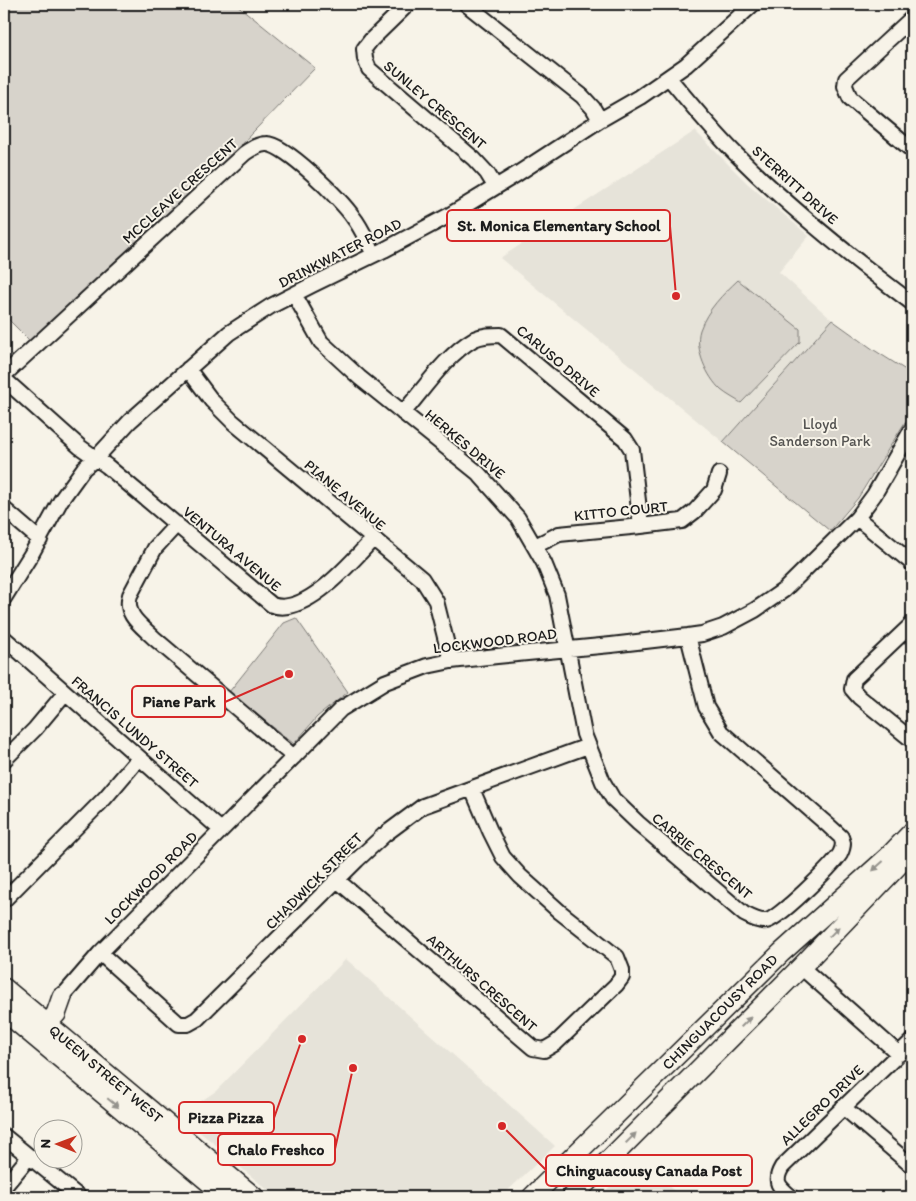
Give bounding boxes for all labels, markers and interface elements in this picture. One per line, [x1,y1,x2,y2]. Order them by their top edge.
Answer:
street label: SUNLEY CRESCENT [380,57,490,154]
street label: MCCLEAVE CRESCENT [119,134,242,248]
street label: STERRITT DRIVE [748,142,842,228]
callout: St. Monica Elementary School [447,210,670,241]
street label: DRINKWATER ROAD [275,214,405,292]
text: St. Monica Elementary School [457,216,661,236]
street label: CARUSO DRIVE [513,321,603,401]
street label: HERKES DRIVE [421,405,509,483]
park label: Lloyd Sanderson Park [769,415,871,450]
street label: PIANE AVENUE [301,456,389,534]
street label: KITTO COURT [573,497,669,525]
street label: VENTURA AVENUE [179,503,285,595]
street label: LOCKWOOD ROAD [432,624,558,658]
street label: FRANCIS LUNDY STREET [68,672,203,792]
callout: Piane Park [132,686,225,717]
text: Piane Park [142,692,216,711]
street label: CARRIE CRESCENT [648,809,756,904]
street label: LOCKWOOD ROAD [101,828,201,928]
street label: CHADWICK STREET [262,828,367,933]
one-way arrow [872,860,884,872]
one-way arrow [828,926,840,938]
street label: ARTHURS CRESCENT [423,930,541,1036]
street label: CHINGUACOUSY ROAD [658,950,782,1074]
one-way arrow [740,1017,752,1029]
street label: QUEEN STREET WEST [45,1021,167,1127]
street label: ALLEGRO DRIVE [777,1061,867,1149]
one-way arrow [107,1097,119,1108]
callout: Pizza Pizza [179,1102,274,1133]
text: Pizza Pizza [188,1108,265,1127]
north arrow [32,1118,82,1168]
one-way arrow [625,1132,637,1144]
callout: Chalo Freshco [218,1134,335,1165]
text: N [37,1139,54,1149]
text: Chalo Freshco [228,1140,324,1159]
callout: Chinguacousy Canada Post [546,1155,752,1186]
text: Chinguacousy Canada Post [556,1161,742,1181]

